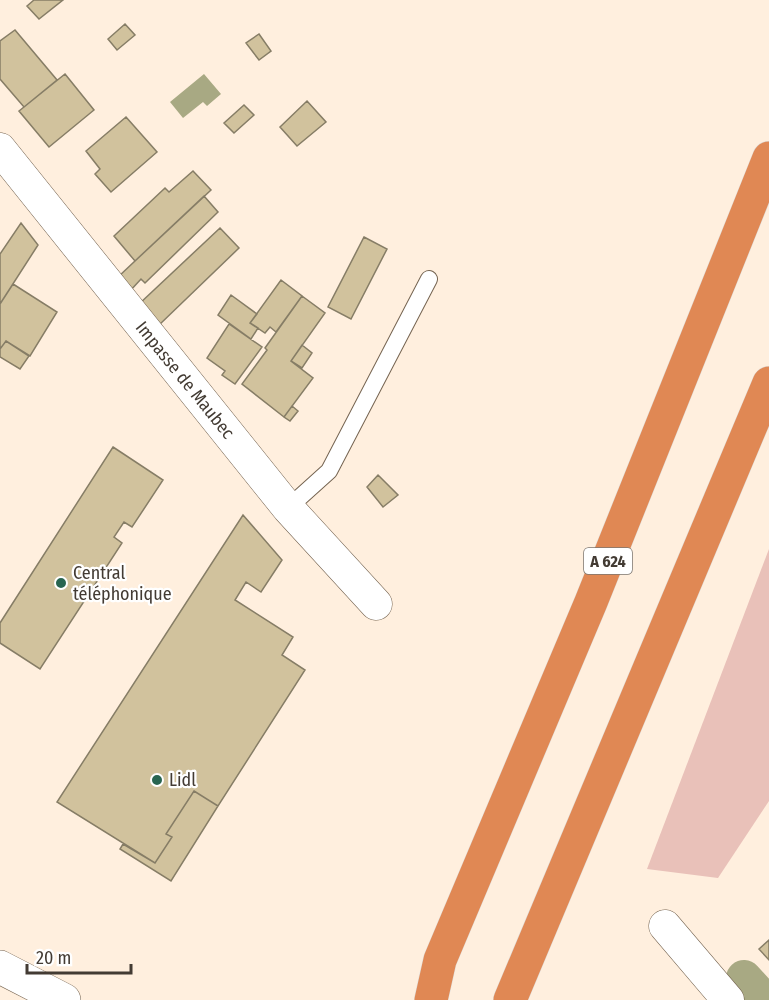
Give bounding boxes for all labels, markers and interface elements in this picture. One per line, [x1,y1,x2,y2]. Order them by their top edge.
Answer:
street label: Impasse de Maubec [131,317,239,443]
road number: A 624 [584,548,632,574]
place label: Central téléphonique [73,562,172,605]
marker: Central téléphonique [54,576,68,590]
place label: Lidl [169,769,196,791]
marker: Lidl [150,773,164,787]
scale bar [27,937,130,975]
text: 20 m [36,947,71,969]

